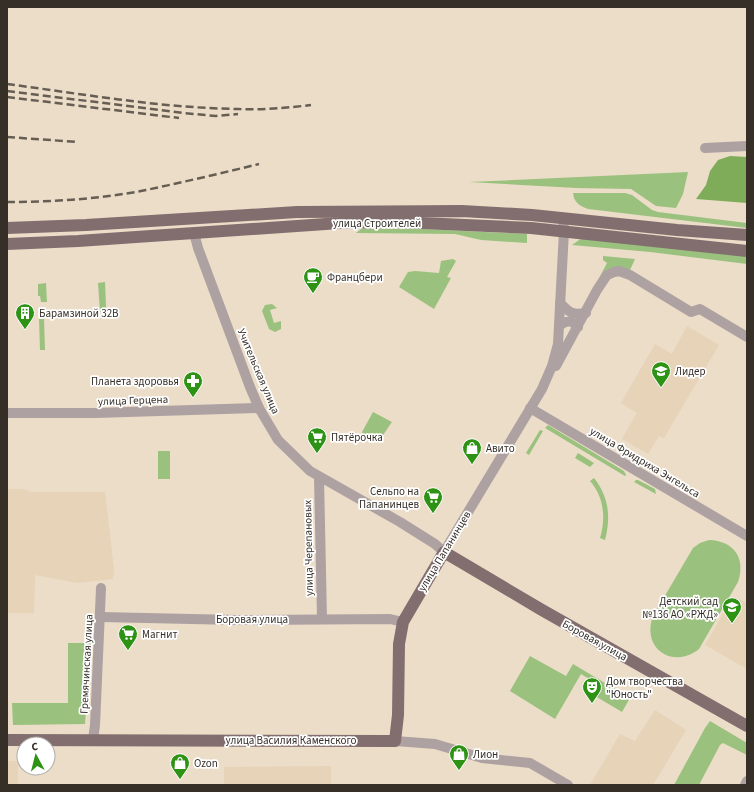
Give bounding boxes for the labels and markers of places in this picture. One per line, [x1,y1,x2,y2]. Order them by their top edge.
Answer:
cafe icon: Францбери [302,266,324,294]
place label: Францбери [327,270,383,285]
building icon: Барамзиной 32В [14,302,36,330]
place label: Барамзиной 32В [39,306,119,321]
school or university icon: Лидер [650,360,672,388]
place label: Лидер [675,364,706,379]
pharmacy icon: Планета здоровья [182,370,204,398]
place label: Планета здоровья [91,374,179,389]
supermarket icon: Пятёрочка [306,426,328,454]
place label: Пятёрочка [331,430,383,445]
shop icon: Авито [461,437,483,465]
place label: Авито [486,441,515,456]
place label: Сельпо на Папанинцев [359,484,419,512]
supermarket icon: Сельпо на Папанинцев [422,486,444,514]
place label: Детский сад №136 АО «РЖД» [642,594,718,622]
school or university icon: Детский сад №136 АО «РЖД» [721,596,743,624]
supermarket icon: Магнит [117,623,139,651]
place label: Магнит [142,627,178,642]
place label: Дом творчества "Юность" [606,674,683,702]
theatre icon: Дом творчества "Юность" [581,676,603,704]
shop icon: Лион [448,743,470,771]
place label: Лион [473,747,498,762]
shop icon: Ozon [169,752,191,780]
place label: Ozon [194,756,218,771]

